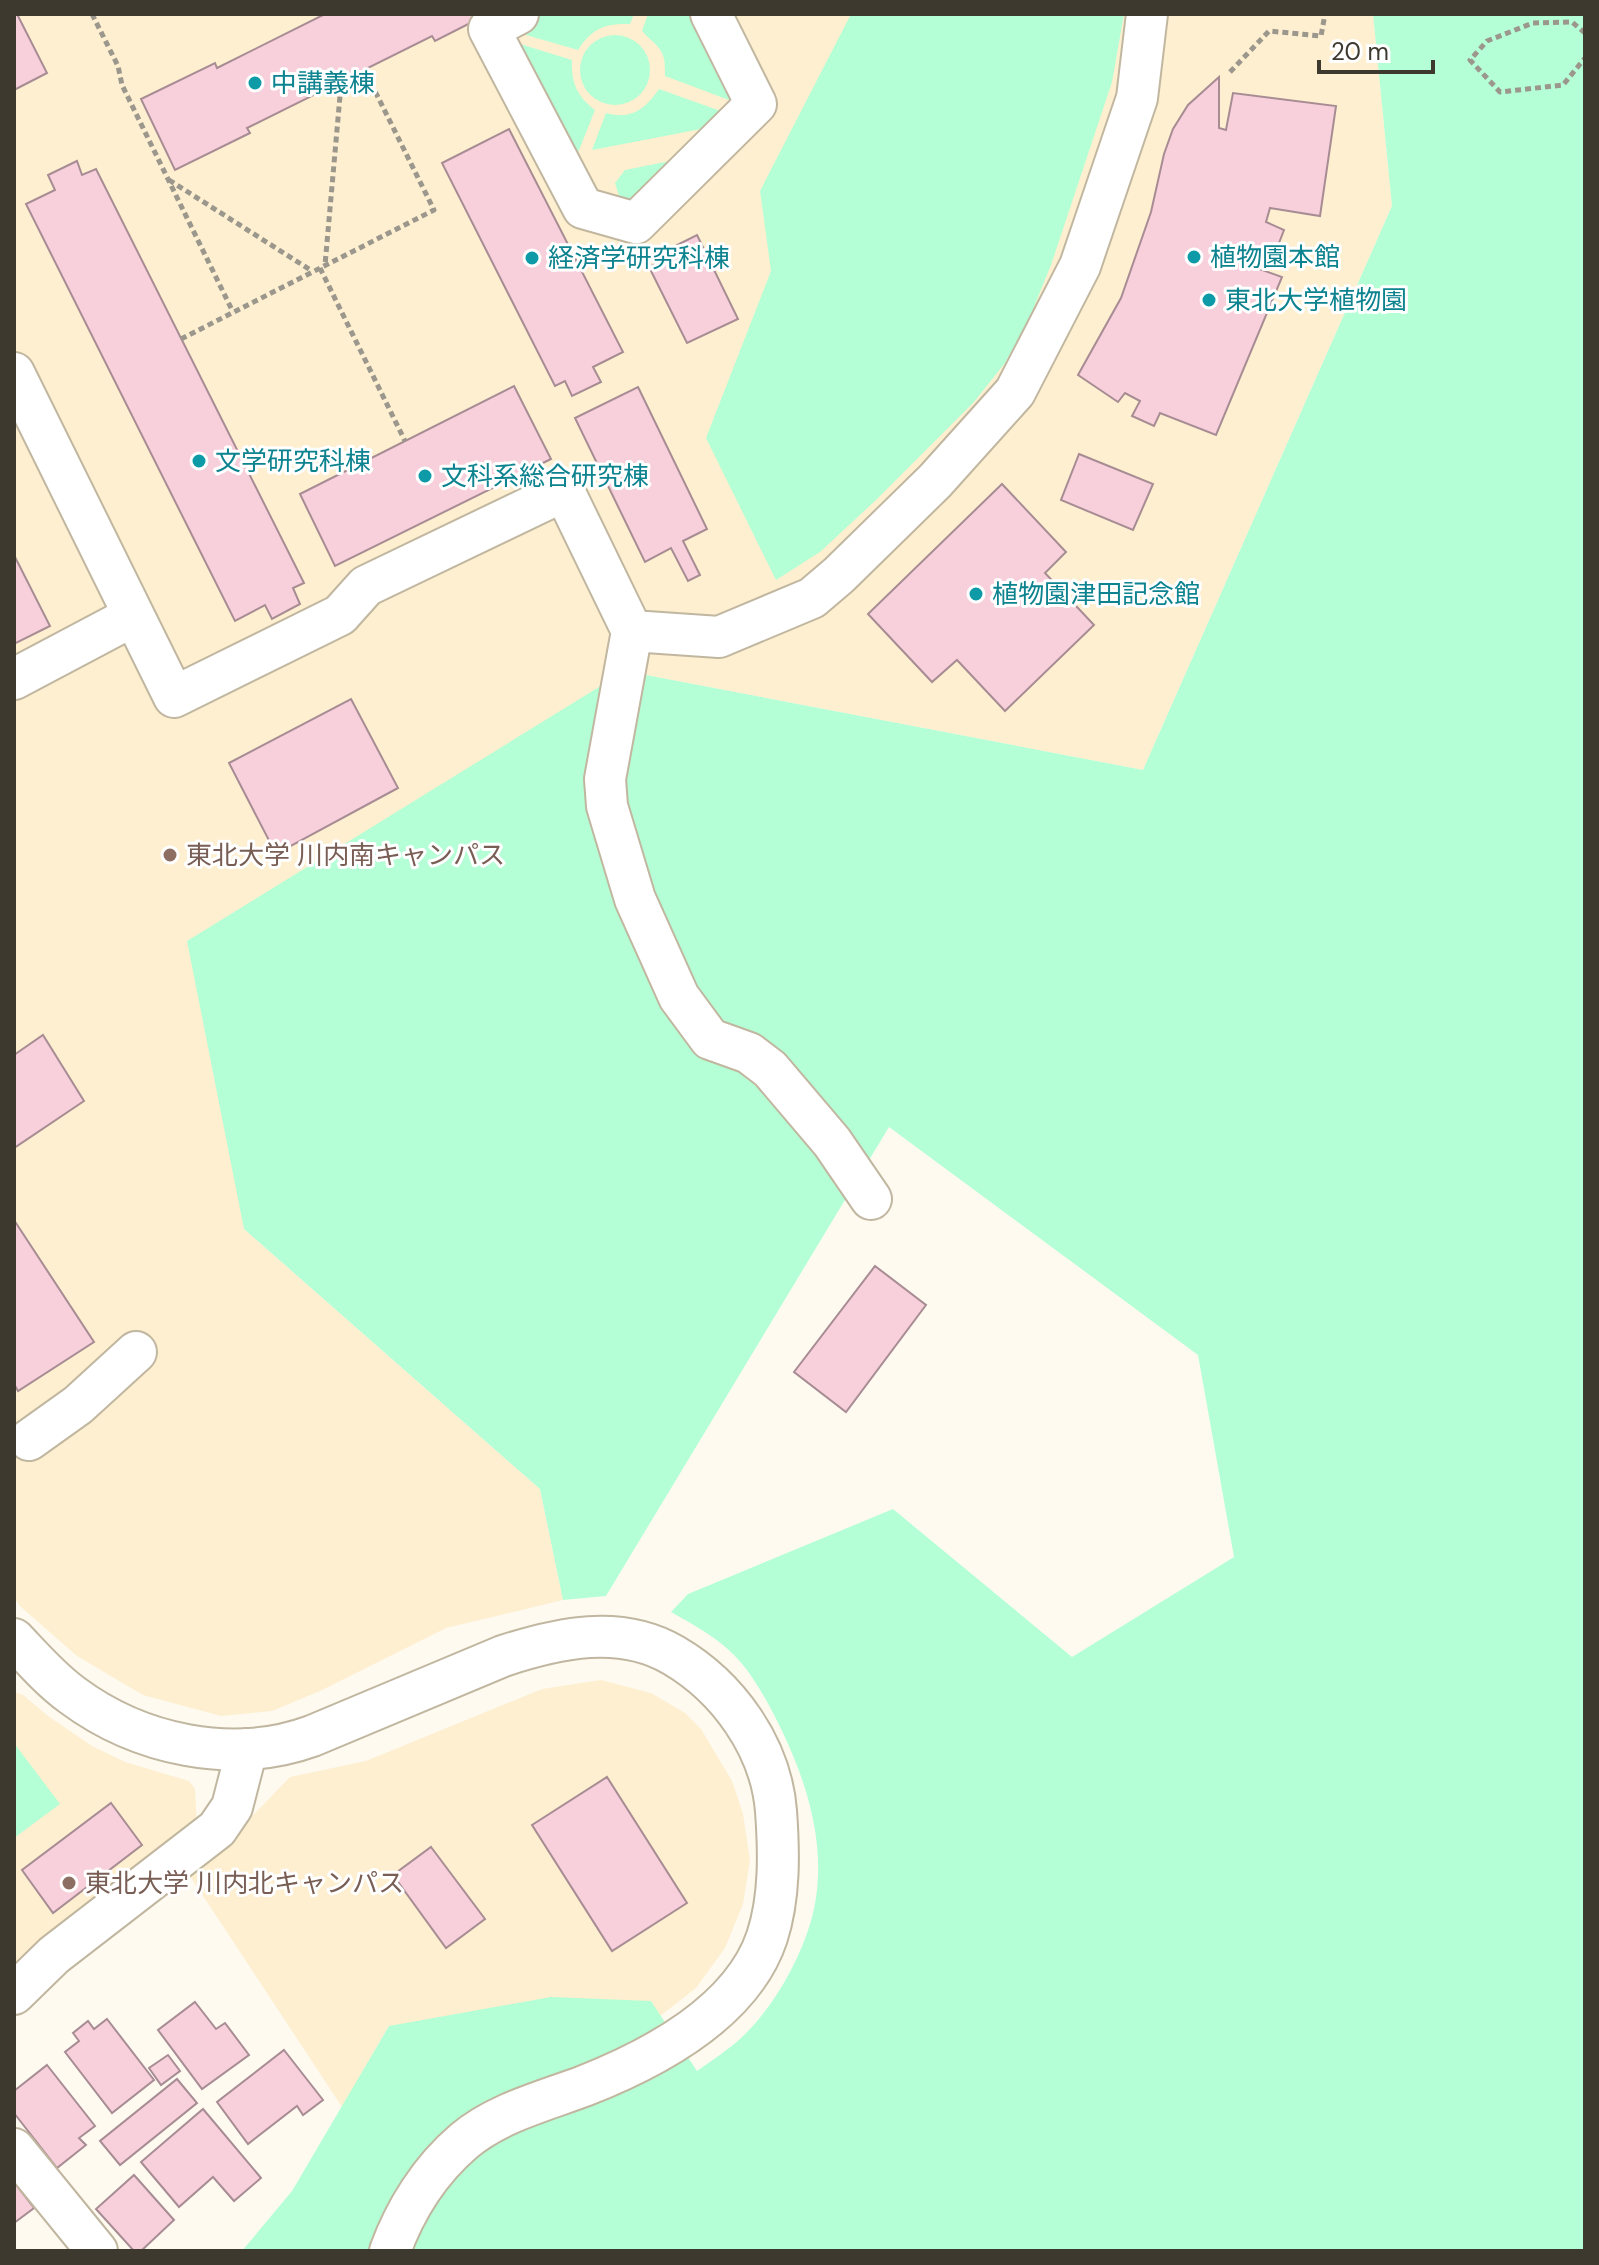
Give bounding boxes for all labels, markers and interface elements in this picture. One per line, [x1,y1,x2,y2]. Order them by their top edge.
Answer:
scale bar [1319,24,1433,74]
text: 20 m [1331,36,1389,67]
place label: 中講義棟 [271,66,375,100]
marker: 中講義棟 [246,74,264,92]
place label: 植物園本館 [1210,240,1340,274]
place label: 経済学研究科棟 [548,241,730,275]
marker: 植物園本館 [1185,248,1203,266]
marker: 経済学研究科棟 [523,249,541,267]
place label: 東北大学植物園 [1225,283,1407,317]
marker: 東北大学植物園 [1200,291,1218,309]
place label: 文学研究科棟 [215,444,371,478]
marker: 文学研究科棟 [190,452,208,470]
place label: 文科系総合研究棟 [441,459,649,493]
marker: 文科系総合研究棟 [416,467,434,485]
place label: 植物園津田記念館 [992,577,1200,611]
marker: 植物園津田記念館 [967,585,985,603]
place label: 東北大学 川内南キャンパス [186,838,505,872]
marker: 東北大学 川内南キャンパス [161,846,179,864]
place label: 東北大学 川内北キャンパス [85,1866,404,1900]
marker: 東北大学 川内北キャンパス [60,1874,78,1892]

